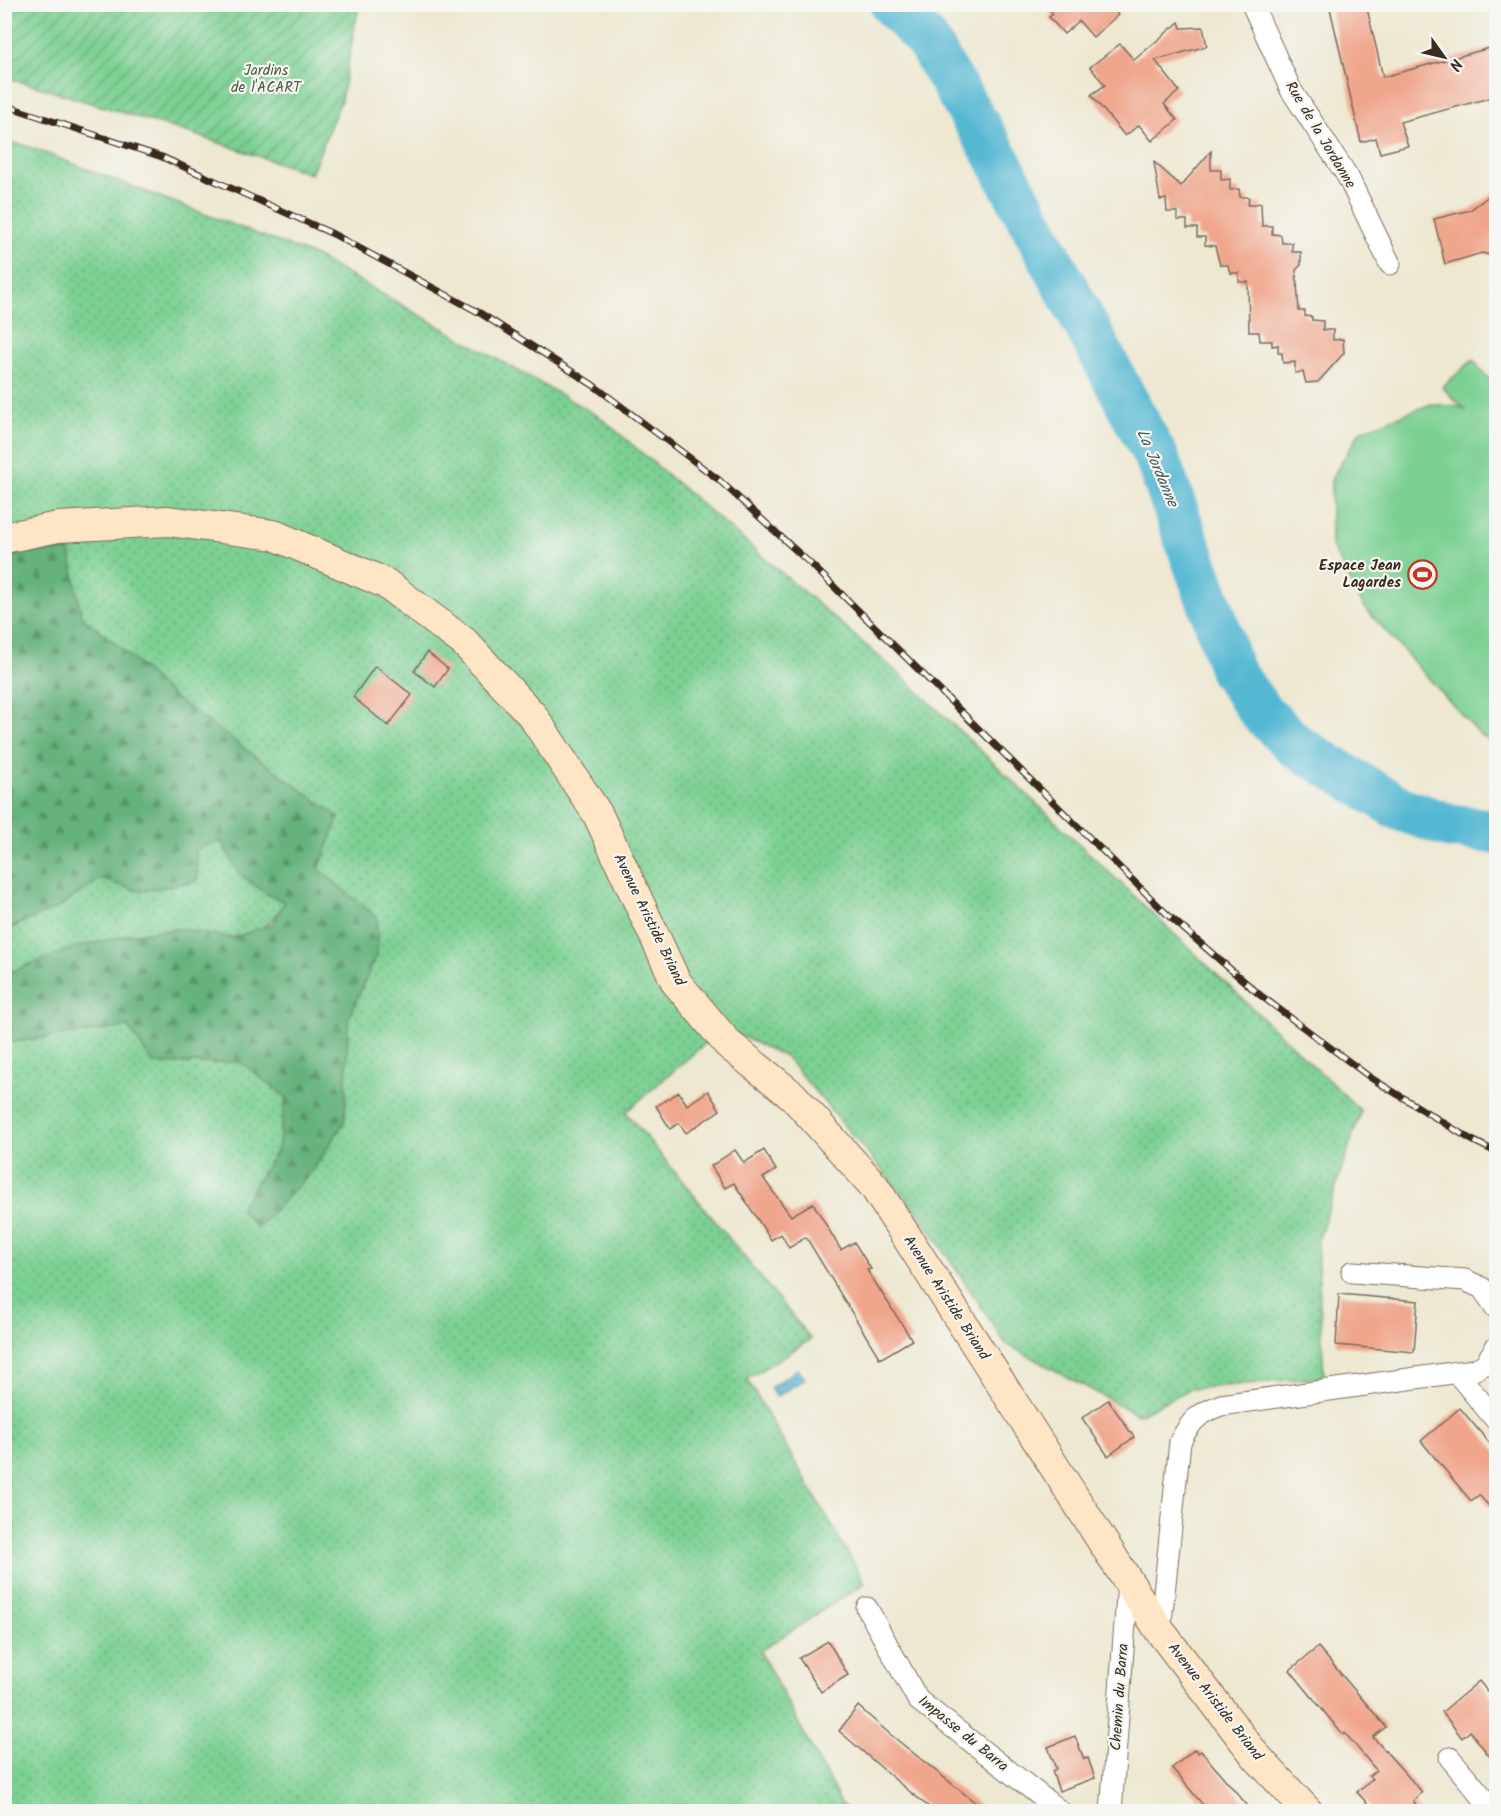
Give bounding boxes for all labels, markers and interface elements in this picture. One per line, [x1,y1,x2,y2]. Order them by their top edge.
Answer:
north arrow [1414,27,1474,87]
text: N [1442,53,1468,76]
park label: Jardins de l'ACART [231,59,303,100]
street label: Rue de la Jordanne [1278,77,1362,194]
water label: La Jordanne [1129,425,1185,512]
place label: Espace Jean Lagardes [1319,554,1401,595]
sports icon: Espace Jean Lagardes [1406,559,1438,591]
street label: Avenue Aristide Briand [607,850,692,991]
street label: Avenue Aristide Briand [897,1231,996,1366]
street label: Avenue Aristide Briand [1161,1638,1269,1767]
street label: Chemin du Barra [1104,1643,1136,1751]
street label: Impasse du Barra [912,1690,1014,1778]

